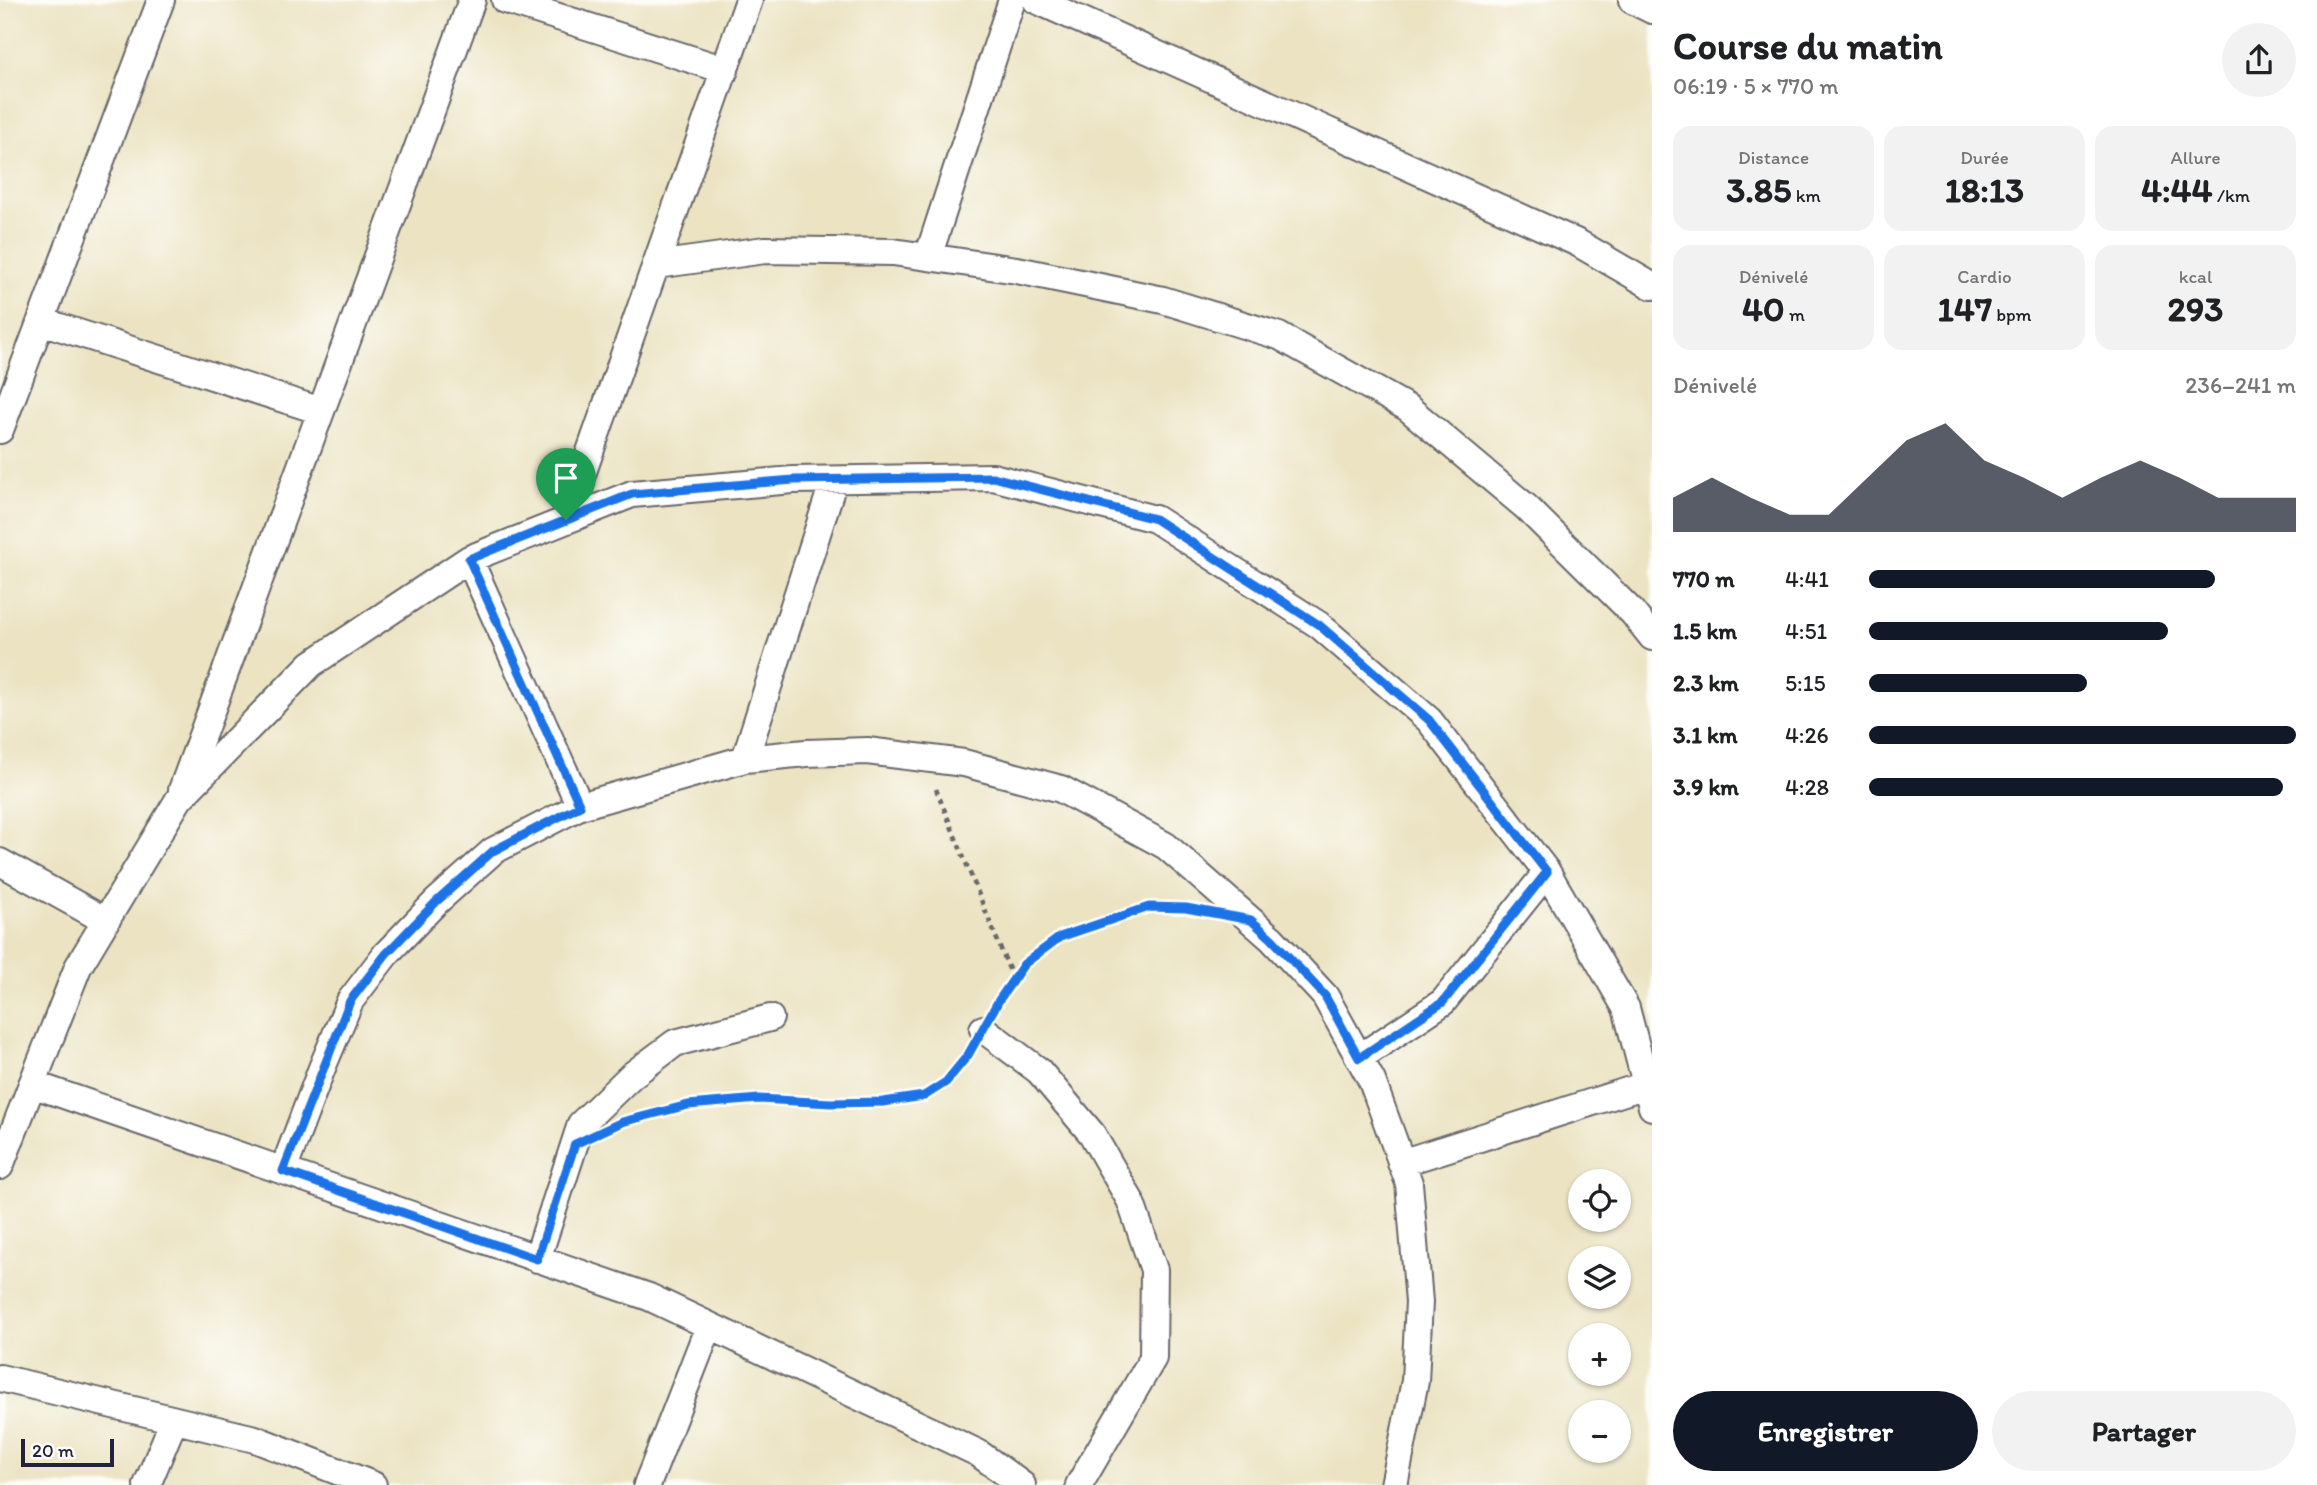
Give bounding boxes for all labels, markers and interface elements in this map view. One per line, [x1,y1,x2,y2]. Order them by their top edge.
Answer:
text: Course du matin [1673,23,1943,69]
button: share [2222,23,2296,97]
text: 06:19 · 5 × 770 m [1673,72,1839,100]
text: Distance [1738,146,1809,169]
text: Durée [1960,146,2009,169]
text: Allure [2171,146,2221,169]
text: 3.85 [1726,169,1791,211]
text: 18:13 [1945,169,2024,211]
text: 4:44 [2141,169,2213,211]
text: km [1791,184,1821,207]
text: /km [2213,184,2250,207]
text: Dénivelé [1739,265,1808,288]
text: Cardio [1957,265,2012,288]
text: kcal [2179,265,2212,288]
text: 40 [1742,288,1785,330]
text: 147 [1937,288,1992,330]
text: 293 [2168,288,2223,330]
text: m [1785,303,1805,326]
text: bpm [1992,303,2032,326]
text: Dénivelé [1673,371,1757,399]
text: 236–241 m [2185,371,2296,399]
pin [536,448,596,520]
icon: arrive [547,459,585,497]
text: 770 m [1673,565,1735,593]
text: 4:41 [1785,565,1829,593]
text: 1.5 km [1673,617,1737,645]
text: 4:51 [1785,617,1827,645]
text: 2.3 km [1673,669,1739,697]
text: 5:15 [1785,669,1825,697]
text: 3.1 km [1673,721,1737,749]
text: 4:26 [1785,721,1829,749]
text: 3.9 km [1673,773,1739,801]
text: 4:28 [1785,773,1829,801]
map controls [1568,1169,1631,1463]
button: locate [1568,1169,1631,1232]
button: layers [1568,1246,1631,1309]
button: + [1568,1323,1631,1386]
button: Enregistrer [1673,1391,1978,1471]
button: Partager [1992,1391,2296,1471]
button: − [1568,1400,1631,1463]
scale bar [21,1436,114,1468]
text: 20 m [32,1439,74,1462]

